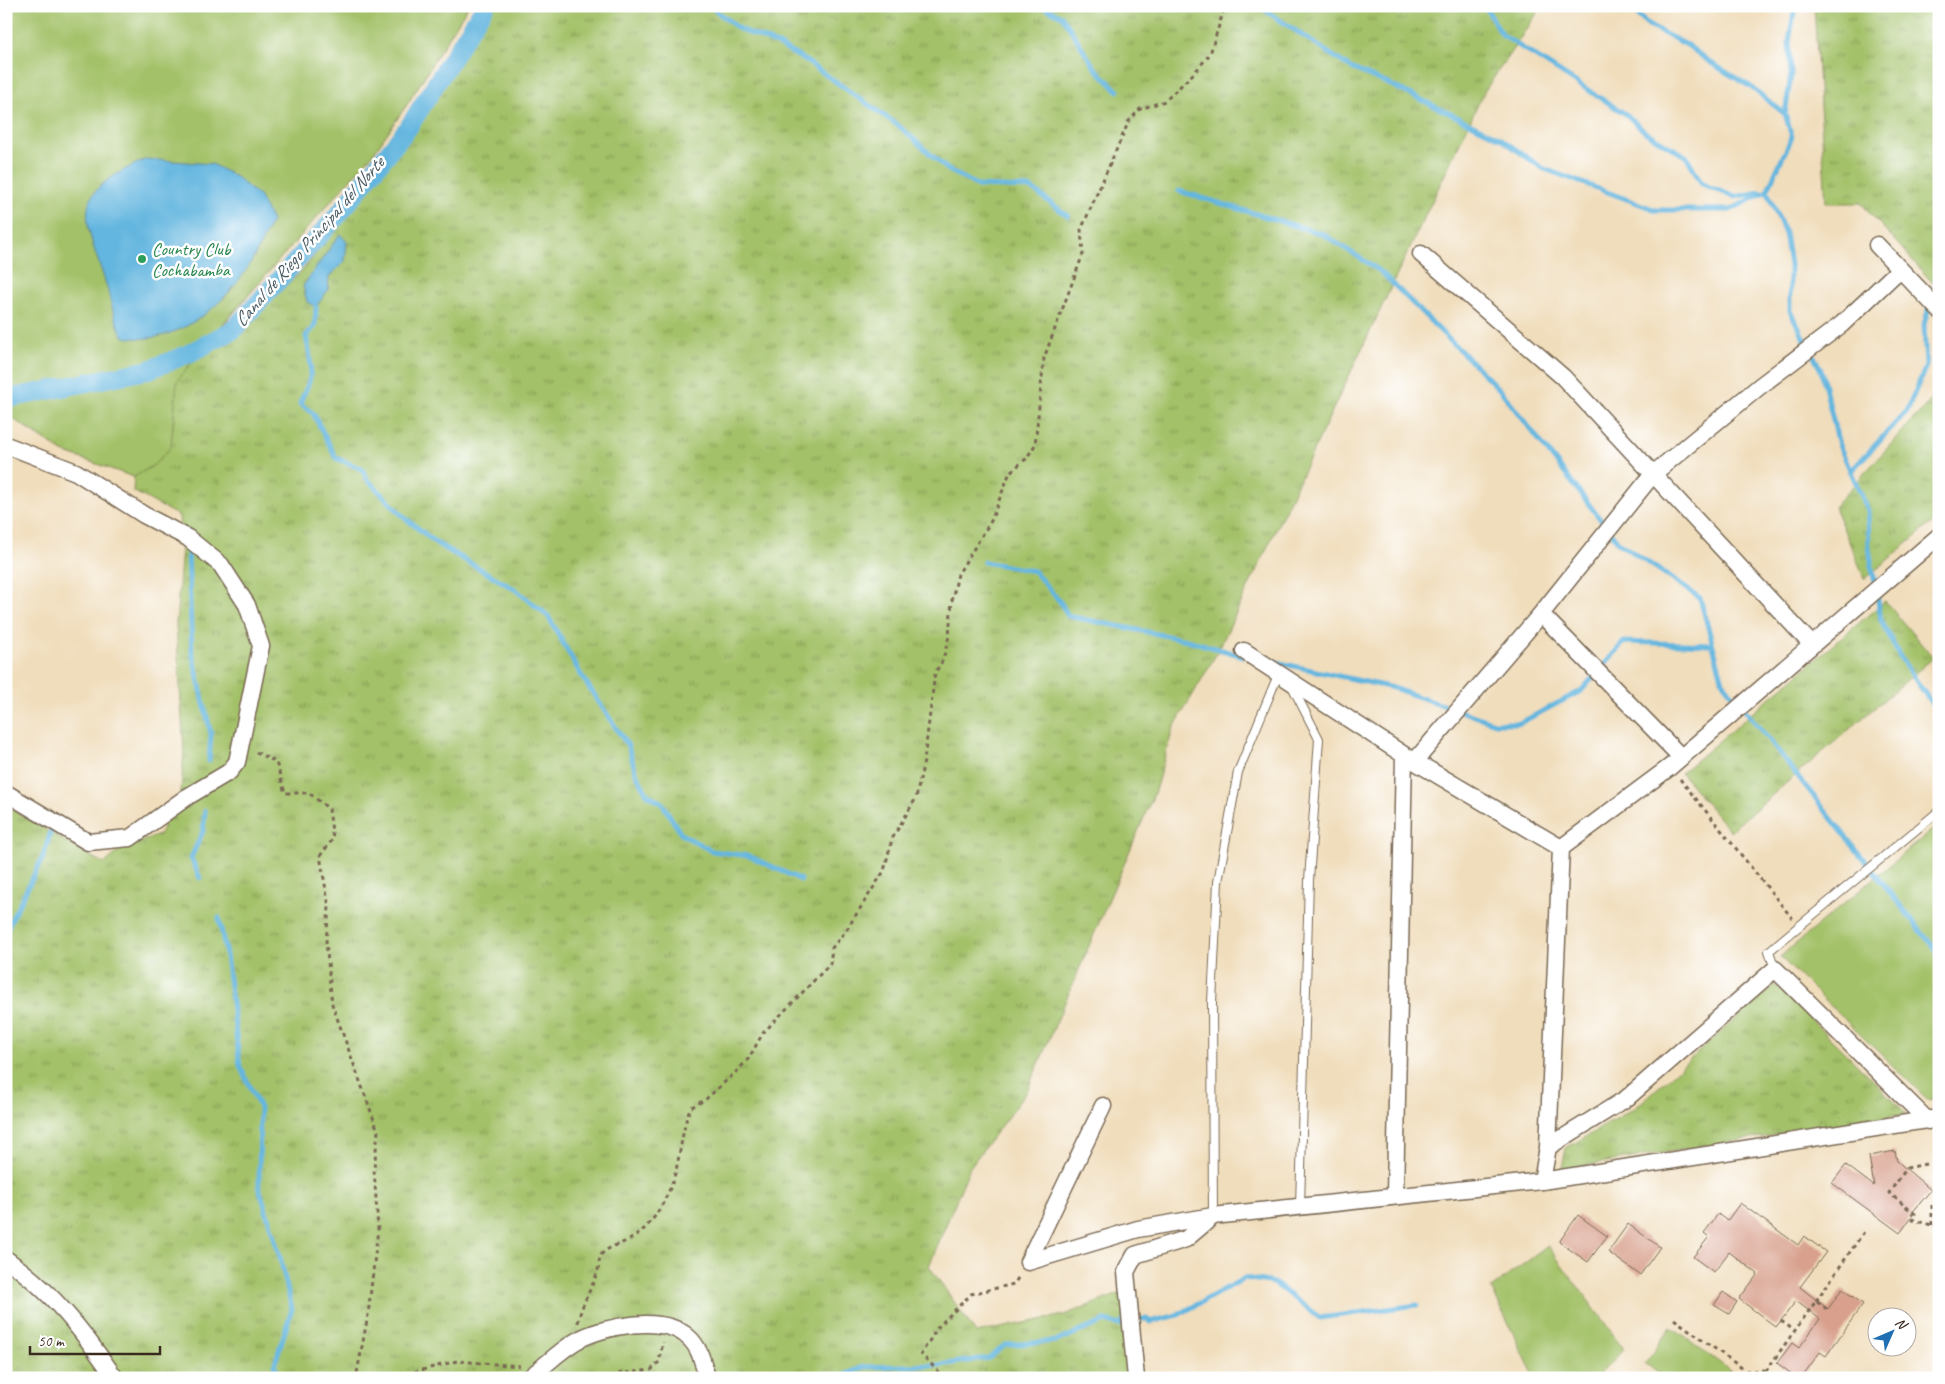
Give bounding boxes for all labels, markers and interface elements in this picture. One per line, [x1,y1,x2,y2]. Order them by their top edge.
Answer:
water label: Canal de Riego Principal del Norte [229,150,391,332]
place label: Country Club Cochabamba [152,238,232,281]
marker: Country Club Cochabamba [136,253,148,265]
north arrow [1868,1306,1918,1356]
text: N [1892,1314,1912,1334]
scale bar [30,1324,160,1356]
text: 50 m [38,1332,65,1351]

